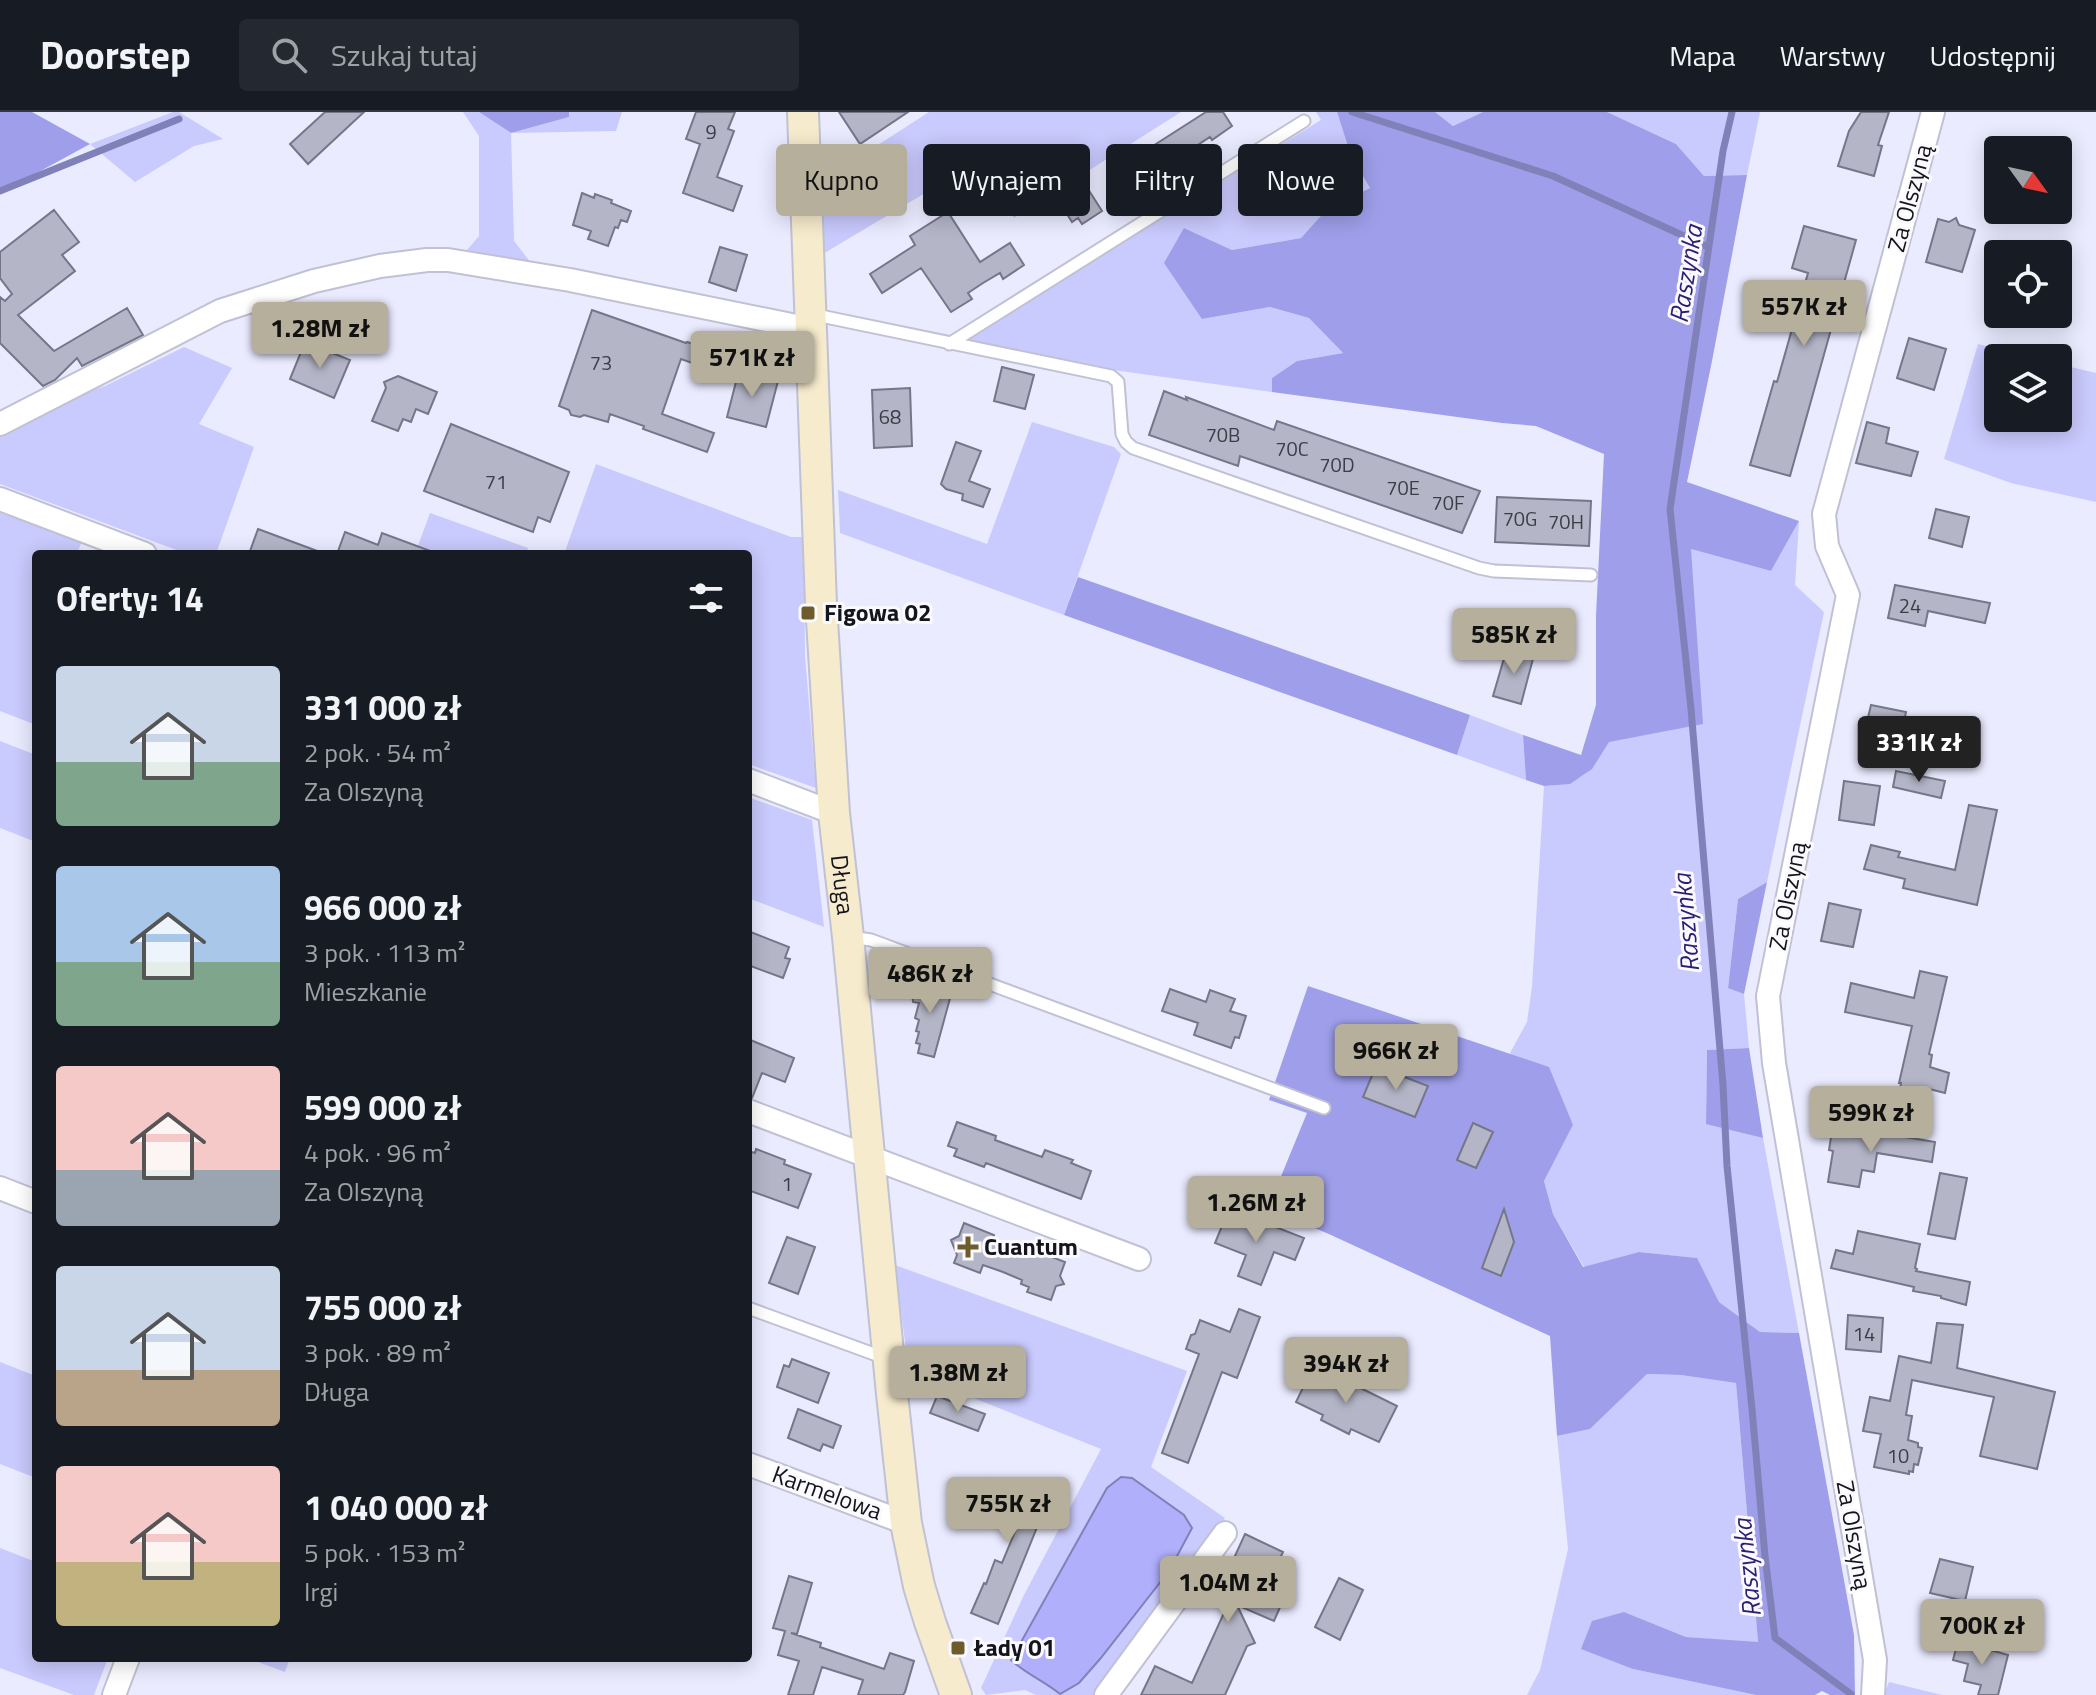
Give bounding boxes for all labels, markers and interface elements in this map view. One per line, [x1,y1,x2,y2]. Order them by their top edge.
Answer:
search box [239,19,799,91]
text: Doorstep [40,26,191,84]
text: Szukaj tutaj [331,32,477,78]
icon: search [267,33,311,77]
text: Mapa [1669,34,1736,77]
text: Warstwy [1780,34,1885,77]
text: Udostępnij [1929,34,2056,77]
house number: 9 [705,116,717,147]
north arrow [1984,136,2072,224]
map controls [1984,136,2072,432]
street label: Za Olszyną [1877,140,1941,256]
chip: Kupno [776,144,907,216]
chip: Wynajem [923,144,1090,216]
chip: Filtry [1106,144,1222,216]
chip: Nowe [1238,144,1363,216]
water label: Raszynka [1659,220,1713,326]
button: locate [1984,240,2072,328]
pin: 557K zł [1730,280,1878,348]
text: 557K zł [1761,286,1847,325]
pin: 1.28M zł [237,302,403,370]
text: 1.28M zł [270,308,370,347]
pin: 571K zł [678,331,826,399]
text: 571K zł [709,337,795,376]
button: layers [1984,344,2072,432]
house number: 73 [590,347,612,378]
house number: 68 [879,401,901,432]
house number: 70B [1206,419,1240,450]
house number: 70C [1275,433,1309,464]
house number: 70D [1319,449,1355,480]
house number: 71 [485,466,507,497]
house number: 70E [1386,472,1420,503]
house number: 70F [1432,487,1464,518]
house number: 70G [1503,503,1537,534]
house number: 70H [1548,506,1584,537]
text: Oferty: 14 [56,572,204,624]
icon: filters [684,576,728,620]
house number: 24 [1899,590,1921,621]
place label: Figowa 02 [824,594,931,630]
marker: Figowa 02 [799,604,817,622]
pin: 585K zł [1440,608,1588,676]
text: 585K zł [1471,614,1557,653]
text: 331 000 zł [304,681,462,733]
icon: home [120,698,216,794]
pin: 331K zł [1845,716,1993,784]
text: 331K zł [1876,722,1962,761]
text: 2 pok. · 54 m² [304,733,451,772]
text: Za Olszyną [304,772,423,811]
street label: Za Olszyną [1759,838,1815,953]
street label: Długa [822,853,864,917]
water label: Raszynka [1662,870,1709,974]
text: 966 000 zł [304,881,462,933]
icon: home [120,898,216,994]
text: 3 pok. · 113 m² [304,933,465,972]
pin: 486K zł [856,947,1004,1015]
text: 486K zł [887,953,973,992]
text: Mieszkanie [304,972,427,1011]
pin: 966K zł [1322,1024,1470,1092]
text: 966K zł [1353,1030,1439,1069]
text: 599 000 zł [304,1081,462,1133]
pin: 599K zł [1797,1086,1945,1154]
text: 599K zł [1828,1092,1914,1131]
icon: home [120,1098,216,1194]
text: 4 pok. · 96 m² [304,1133,451,1172]
house number: 1 [781,1168,793,1199]
text: Za Olszyną [304,1172,423,1211]
pin: 1.26M zł [1173,1176,1339,1244]
text: 1.26M zł [1206,1182,1306,1221]
place label: Cuantum [984,1228,1078,1264]
marker: Cuantum [959,1238,977,1256]
text: 755 000 zł [304,1281,462,1333]
icon: home [120,1298,216,1394]
house number: 14 [1853,1318,1875,1349]
text: 3 pok. · 89 m² [304,1333,451,1372]
pin: 394K zł [1272,1337,1420,1405]
text: 394K zł [1303,1343,1389,1382]
pin: 1.38M zł [875,1346,1041,1414]
text: 1.38M zł [908,1352,1008,1391]
text: Długa [304,1372,369,1411]
house number: 10 [1887,1440,1909,1471]
street label: Karmelowa [767,1456,887,1529]
pin: 755K zł [934,1477,1082,1545]
street label: Za Olszyną [1828,1477,1882,1592]
text: 1 040 000 zł [304,1481,488,1533]
text: 755K zł [965,1483,1051,1522]
icon: home [120,1498,216,1594]
water label: Raszynka [1722,1515,1771,1619]
text: 5 pok. · 153 m² [304,1533,465,1572]
pin: 1.04M zł [1145,1556,1311,1624]
text: 1.04M zł [1178,1562,1278,1601]
text: Irgi [304,1572,338,1611]
pin: 700K zł [1908,1599,2056,1667]
text: 700K zł [1939,1605,2025,1644]
place label: Łady 01 [973,1629,1055,1665]
marker: Łady 01 [949,1639,967,1657]

